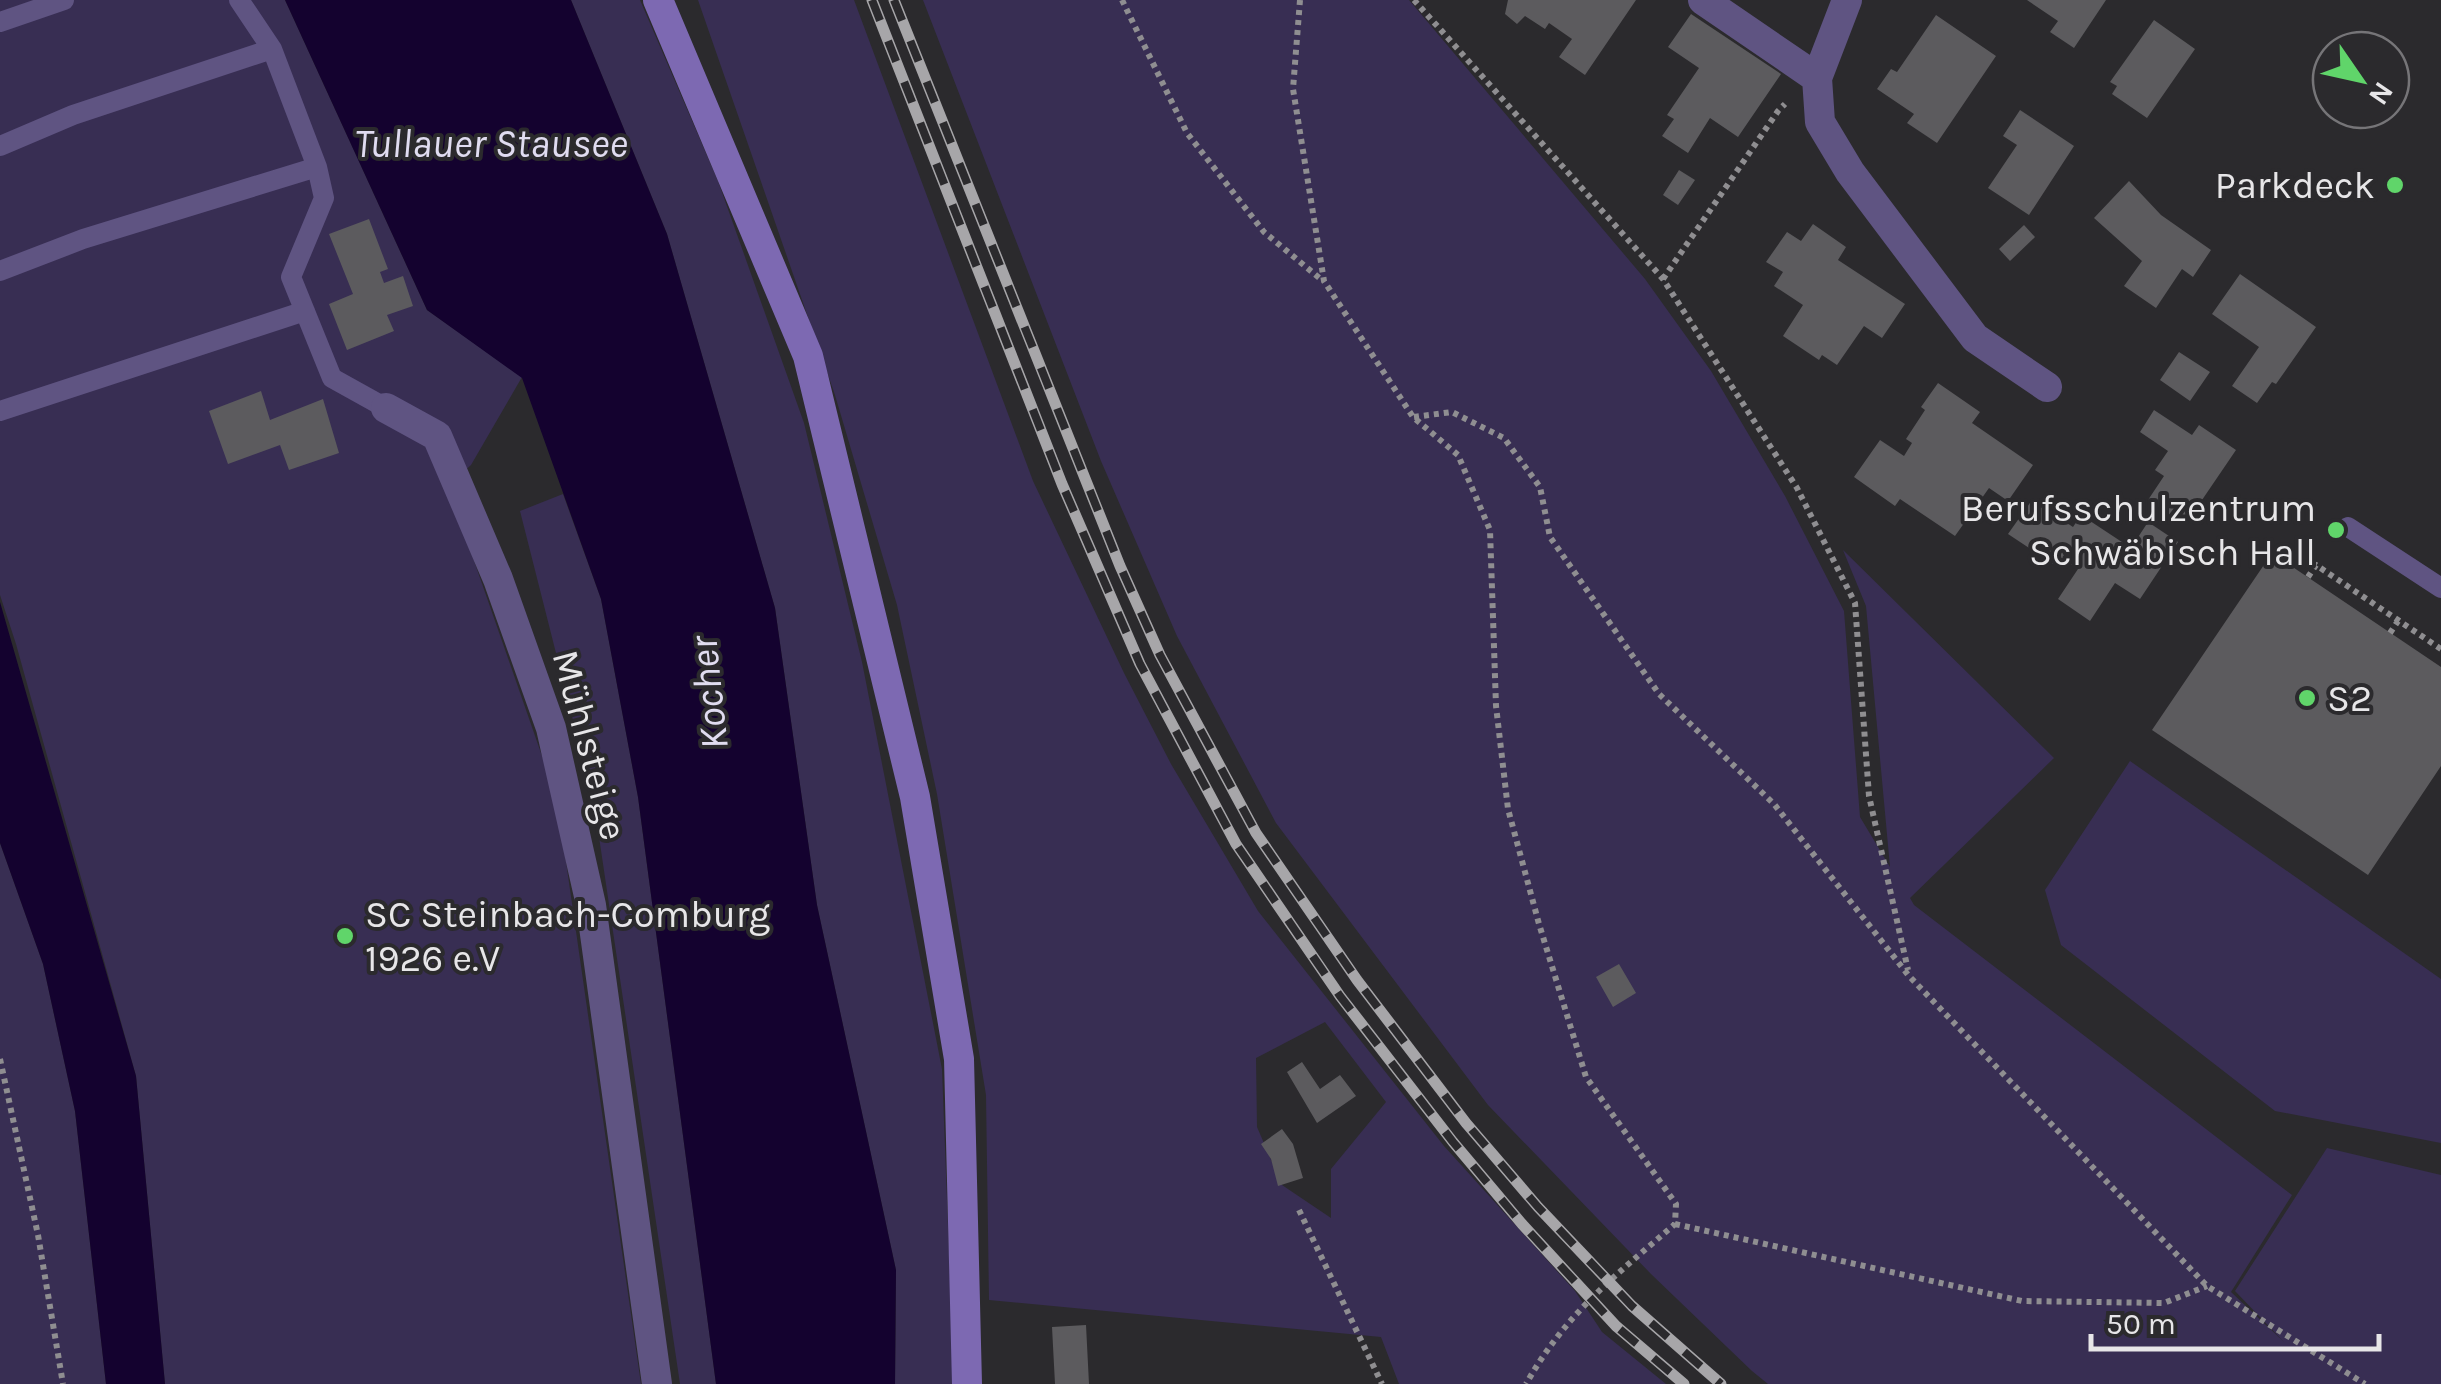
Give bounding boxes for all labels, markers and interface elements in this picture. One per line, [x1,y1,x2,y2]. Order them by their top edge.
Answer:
north arrow [2311,30,2411,130]
text: N [2362,76,2401,111]
water label: Tullauer Stausee [354,120,628,167]
place label: Parkdeck [2215,163,2375,208]
marker: Parkdeck [2384,174,2406,196]
place label: Berufsschulzentrum Schwäbisch Hall [1961,486,2316,575]
marker: Berufsschulzentrum Schwäbisch Hall [2325,519,2347,541]
water label: Kocher [679,632,738,752]
street label: Mühlsteige [543,645,636,845]
place label: S2 [2327,676,2372,721]
marker: S2 [2296,687,2318,709]
place label: SC Steinbach-Comburg 1926 e.V [365,892,770,981]
marker: SC Steinbach-Comburg 1926 e.V [334,925,356,947]
scale bar [2091,1289,2378,1351]
text: 50 m [2106,1306,2176,1342]

